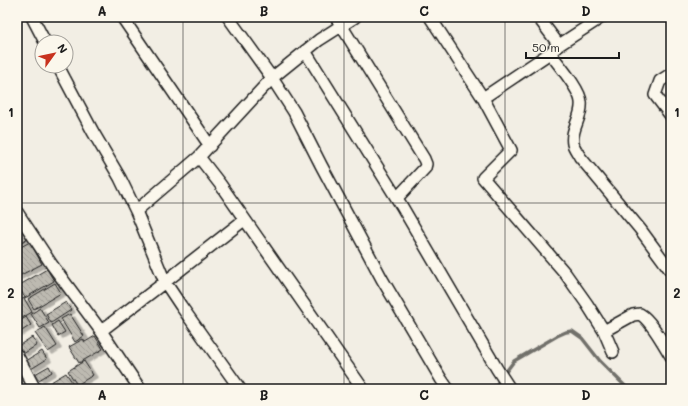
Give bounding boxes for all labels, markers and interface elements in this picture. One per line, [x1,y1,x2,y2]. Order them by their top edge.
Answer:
text: A [97,2,107,19]
text: B [260,2,269,19]
text: C [419,2,429,19]
text: D [581,2,591,19]
north arrow [34,34,74,74]
scale bar [526,34,619,60]
text: 50 m [532,39,560,55]
text: N [54,41,71,56]
text: 1 [8,103,14,120]
text: 1 [674,103,680,120]
text: 2 [7,284,15,301]
text: 2 [673,284,681,301]
text: A [97,386,107,403]
text: B [260,386,269,403]
text: C [419,386,429,403]
text: D [581,386,591,403]

